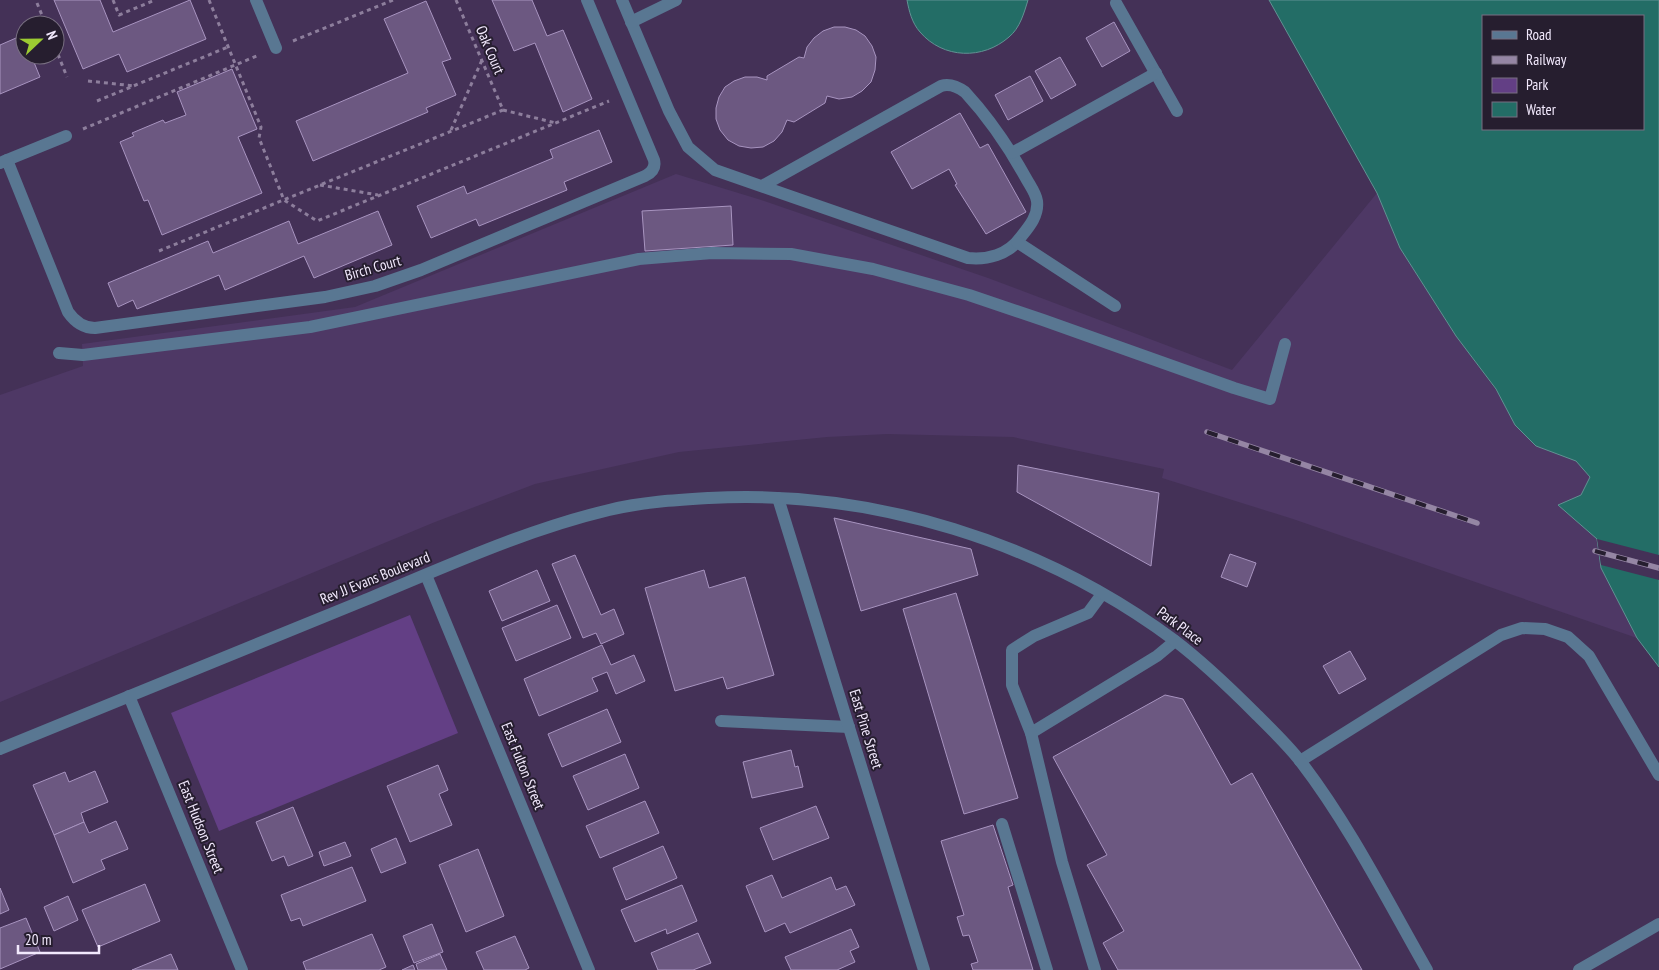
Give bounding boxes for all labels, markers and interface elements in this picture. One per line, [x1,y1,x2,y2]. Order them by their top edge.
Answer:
north arrow [15,15,65,65]
legend [1482,15,1644,130]
street label: Oak Court [472,23,509,77]
text: Road [1526,25,1552,44]
text: N [42,28,62,42]
text: Railway [1526,50,1567,69]
text: Park [1526,75,1548,94]
text: Water [1526,100,1557,119]
street label: Birch Court [343,250,403,285]
street label: Rev JJ Evans Boulevard [317,547,432,608]
street label: Park Place [1154,602,1207,649]
street label: East Pine Street [845,687,888,771]
street label: East Fulton Street [497,719,550,812]
street label: East Hudson Street [174,778,229,876]
scale bar [18,922,99,954]
text: 20 m [25,930,51,949]

